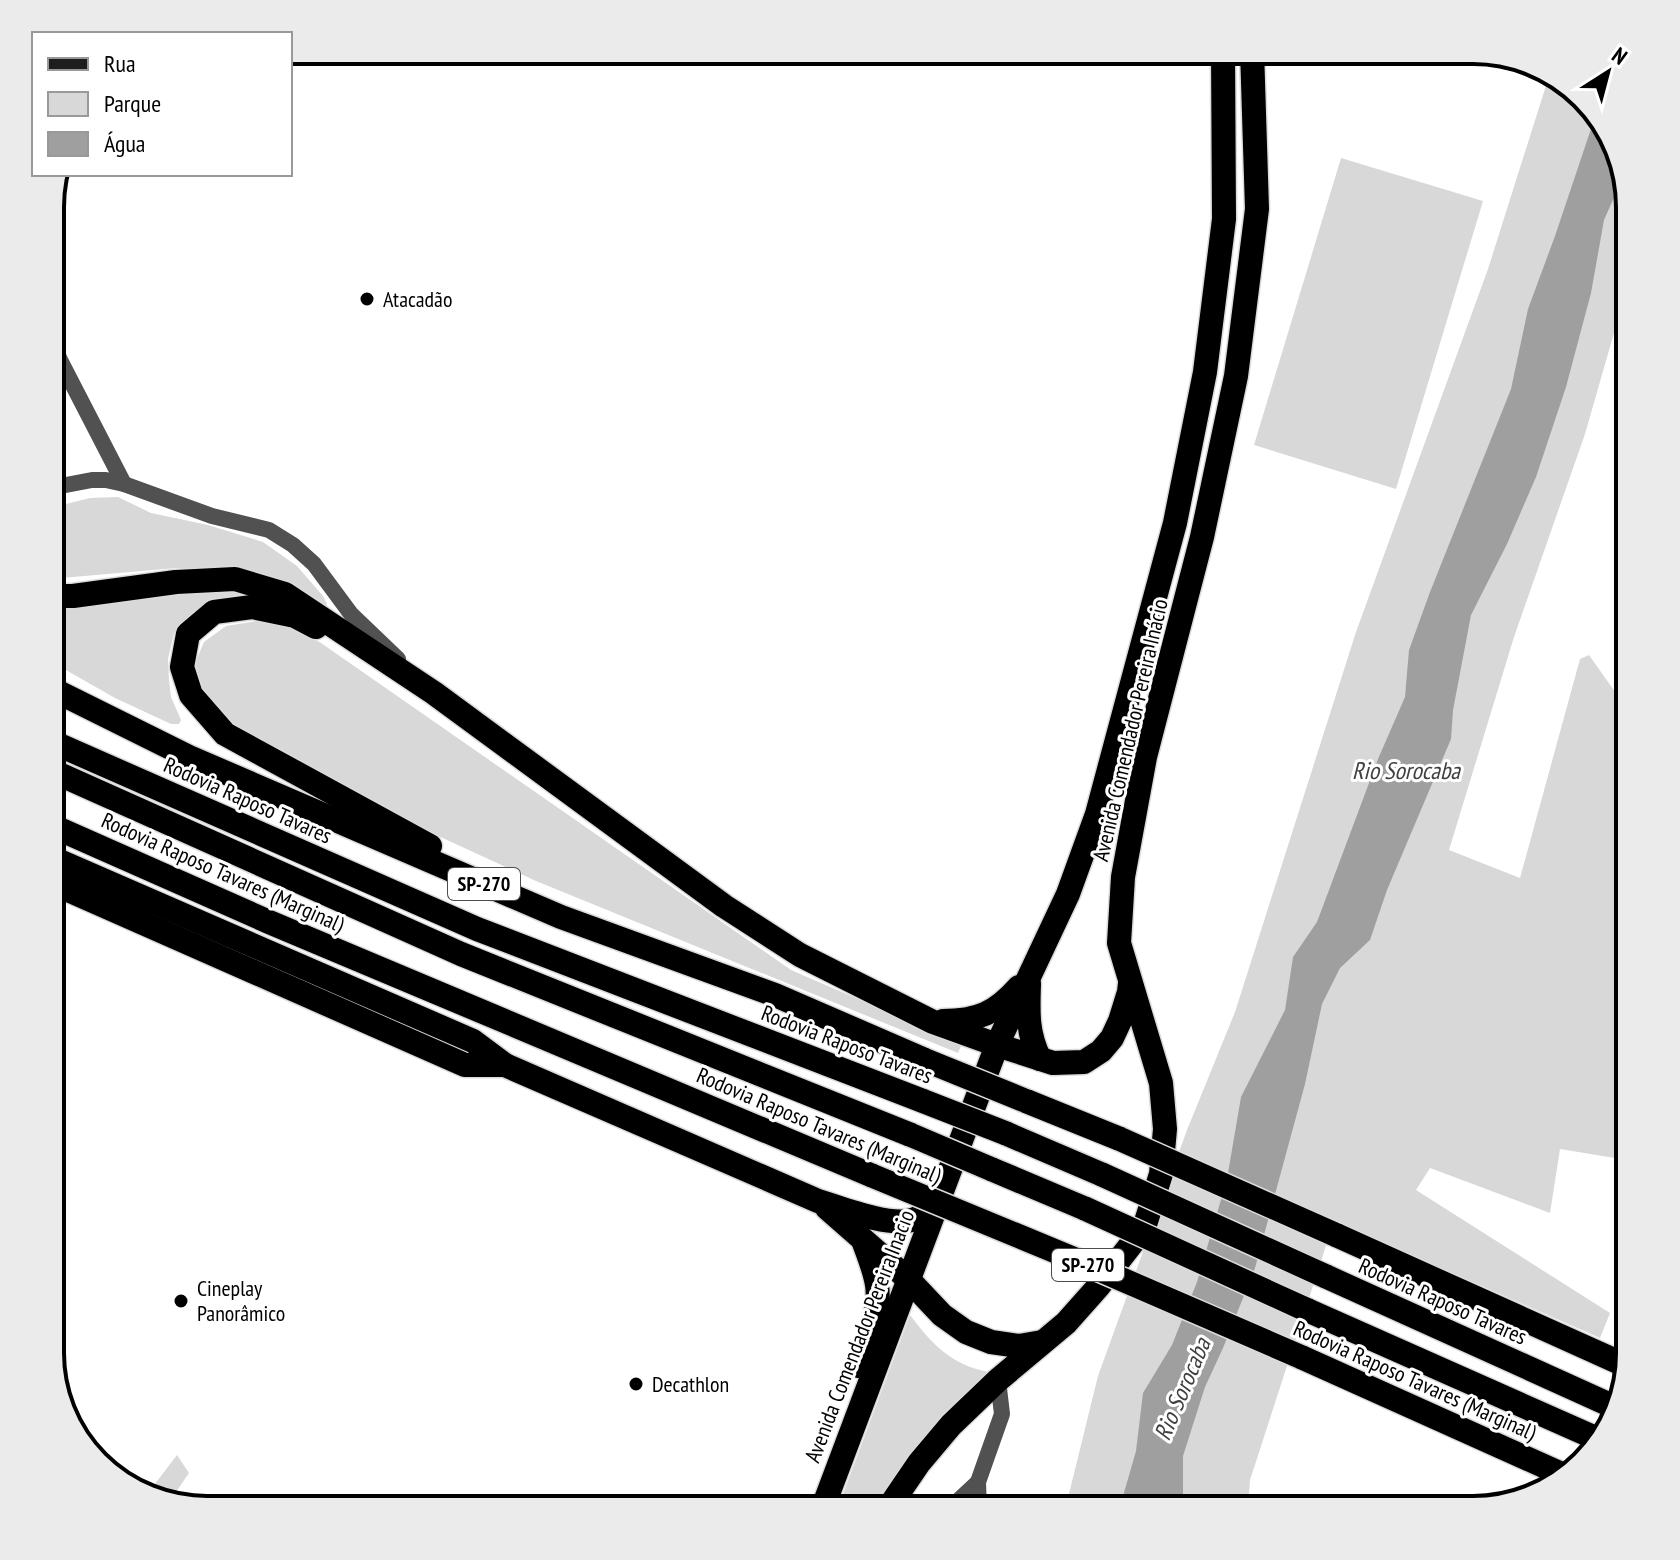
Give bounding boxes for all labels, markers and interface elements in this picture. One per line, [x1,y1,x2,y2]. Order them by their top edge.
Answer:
legend [32,32,292,176]
north arrow [1568,32,1648,112]
text: N [1607,41,1633,71]
text: Rua [104,48,136,79]
text: Parque [104,88,161,119]
text: Água [104,128,145,159]
place label: Atacadão [383,285,452,313]
marker: Atacadão [358,290,376,308]
street label: Avenida Comendador Pereira Inácio [1086,596,1174,864]
street label: Rodovia Raposo Tavares [160,750,336,850]
water label: Rio Sorocaba [1352,755,1461,786]
street label: Rodovia Raposo Tavares (Marginal) [97,806,349,939]
road number: SP-270 [448,868,520,900]
street label: Rodovia Raposo Tavares [758,999,936,1089]
street label: Rodovia Raposo Tavares (Marginal) [693,1061,946,1190]
street label: Avenida Comendador Pereira Inacio [798,1206,920,1466]
road number: SP-270 [1052,1249,1124,1281]
street label: Rodovia Raposo Tavares [1355,1251,1531,1351]
place label: Cineplay Panorâmico [197,1274,285,1327]
marker: Cineplay Panorâmico [172,1292,190,1310]
street label: Rodovia Raposo Tavares (Marginal) [1289,1314,1541,1447]
water label: Rio Sorocaba [1147,1332,1218,1445]
place label: Decathlon [652,1370,729,1398]
marker: Decathlon [627,1375,645,1393]

